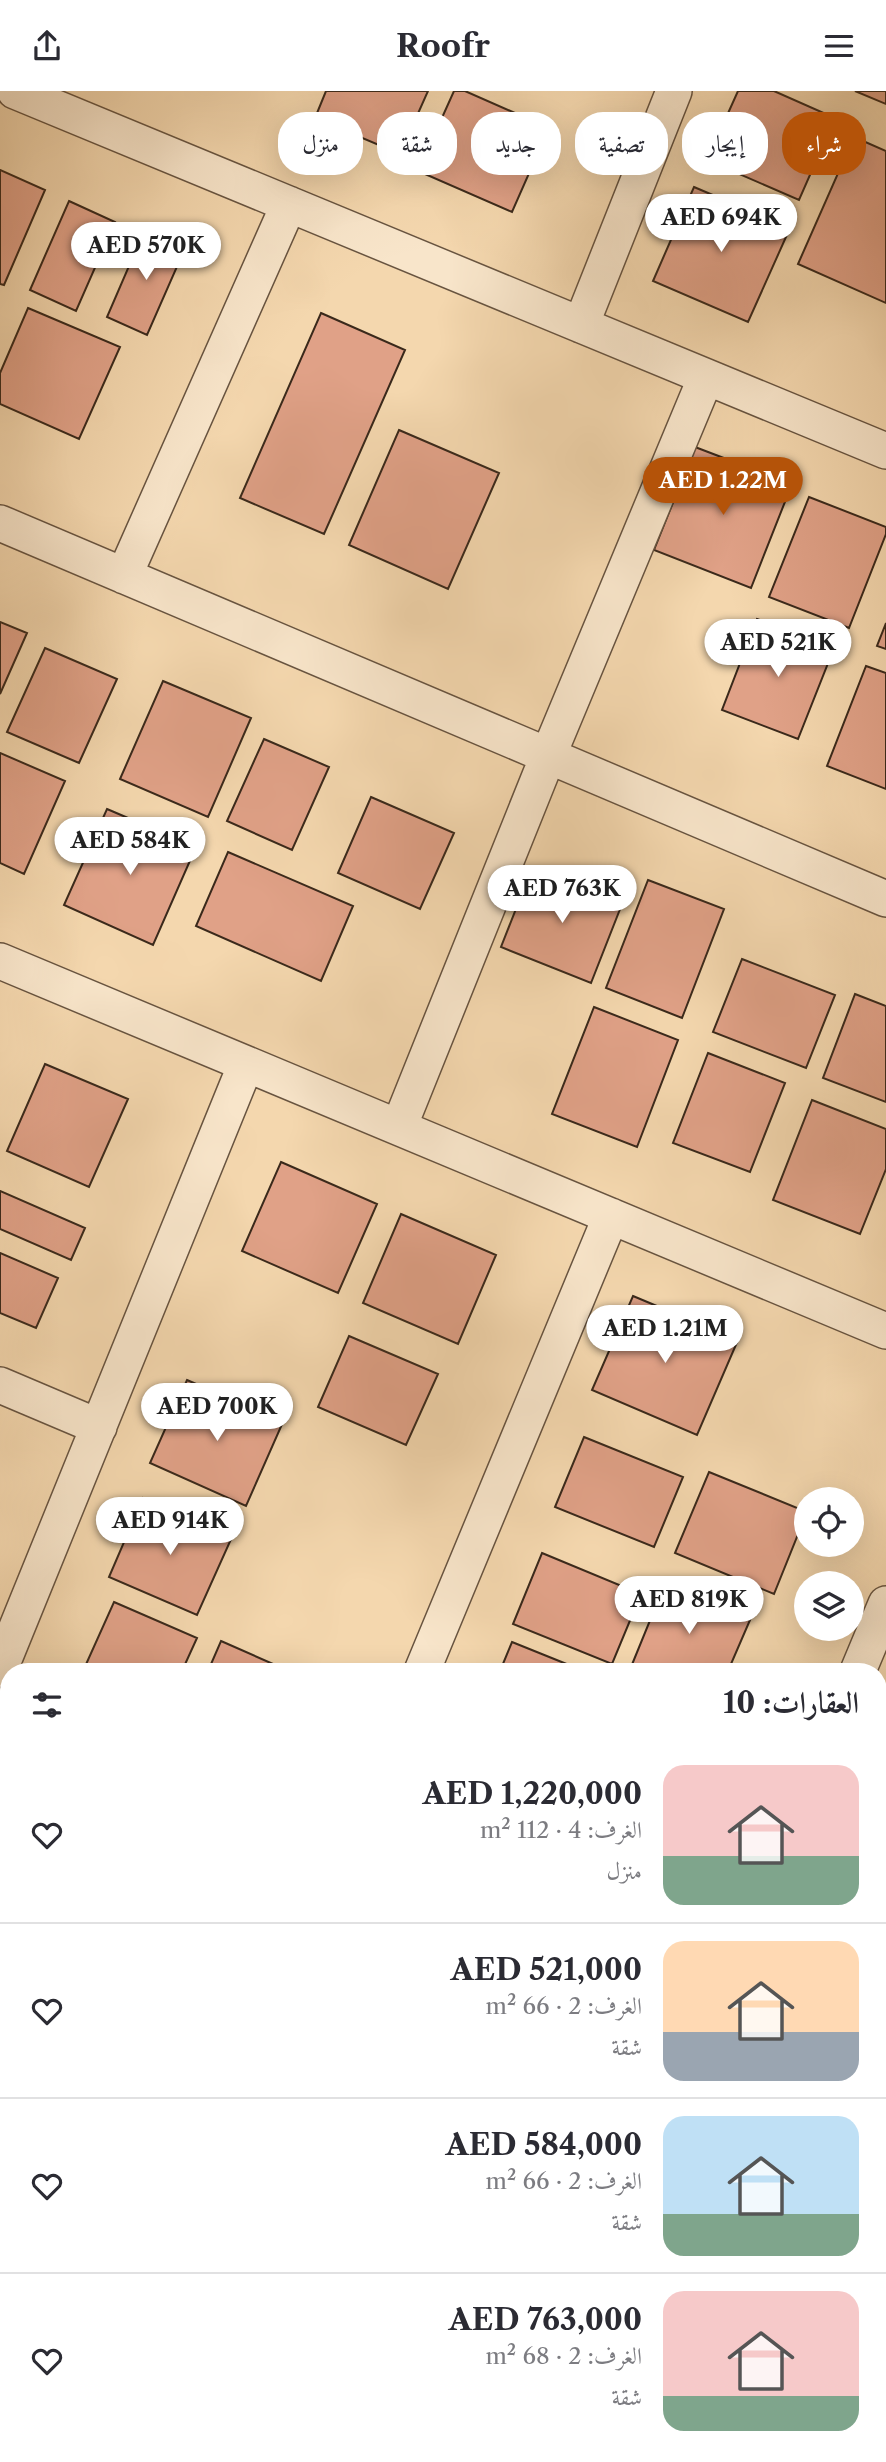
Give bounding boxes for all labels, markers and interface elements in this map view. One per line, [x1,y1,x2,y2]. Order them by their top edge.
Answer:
text: Roofr [396,26,490,65]
icon: share [28,27,66,65]
icon: menu [820,27,858,65]
chip: منزل [278,112,363,175]
chip: شقة [377,112,457,175]
chip: جديد [471,112,561,175]
chip: تصفية [575,112,668,175]
chip: إيجار [682,112,768,175]
chip: شراء [782,112,866,175]
pin: AED 694K [649,195,793,254]
text: AED 694K [661,203,781,231]
pin: AED 570K [74,223,218,282]
text: AED 570K [87,231,205,259]
pin: AED 1.22M [643,457,803,517]
text: AED 1.22M [659,466,787,494]
pin: AED 521K [706,619,850,679]
text: AED 521K [720,628,836,656]
pin: AED 584K [58,817,202,877]
text: AED 584K [70,826,190,854]
pin: AED 763K [490,865,634,925]
text: AED 763K [504,874,620,902]
pin: AED 1.21M [585,1305,745,1365]
text: AED 1.21M [602,1314,728,1342]
pin: AED 700K [145,1383,289,1443]
text: AED 700K [157,1392,277,1420]
map controls [794,1487,864,1641]
button: locate [794,1487,864,1557]
pin: AED 914K [98,1497,242,1557]
text: AED 914K [112,1506,228,1534]
button: layers [794,1571,864,1641]
pin: AED 819K [617,1577,761,1636]
text: AED 819K [631,1585,747,1613]
text: العقارات: 10 [723,1684,859,1721]
icon: filters [28,1686,66,1724]
text: AED 1,220,000 [422,1775,642,1812]
icon: home [719,1793,803,1877]
icon: heart [28,1816,66,1854]
text: الغرف: 4 · 112 m² [480,1816,642,1844]
text: منزل [607,1857,642,1885]
text: AED 521,000 [451,1951,642,1988]
icon: home [719,1969,803,2053]
icon: heart [28,1992,66,2030]
text: الغرف: 2 · 66 m² [486,1992,642,2020]
text: شقة [612,2033,642,2061]
text: AED 584,000 [446,2126,642,2163]
icon: home [719,2144,803,2228]
icon: heart [28,2167,66,2205]
text: الغرف: 2 · 66 m² [486,2167,642,2195]
text: شقة [612,2208,642,2236]
text: AED 763,000 [449,2301,642,2338]
icon: home [719,2319,803,2403]
icon: heart [28,2342,66,2380]
text: الغرف: 2 · 68 m² [485,2342,642,2370]
text: شقة [612,2383,642,2411]

